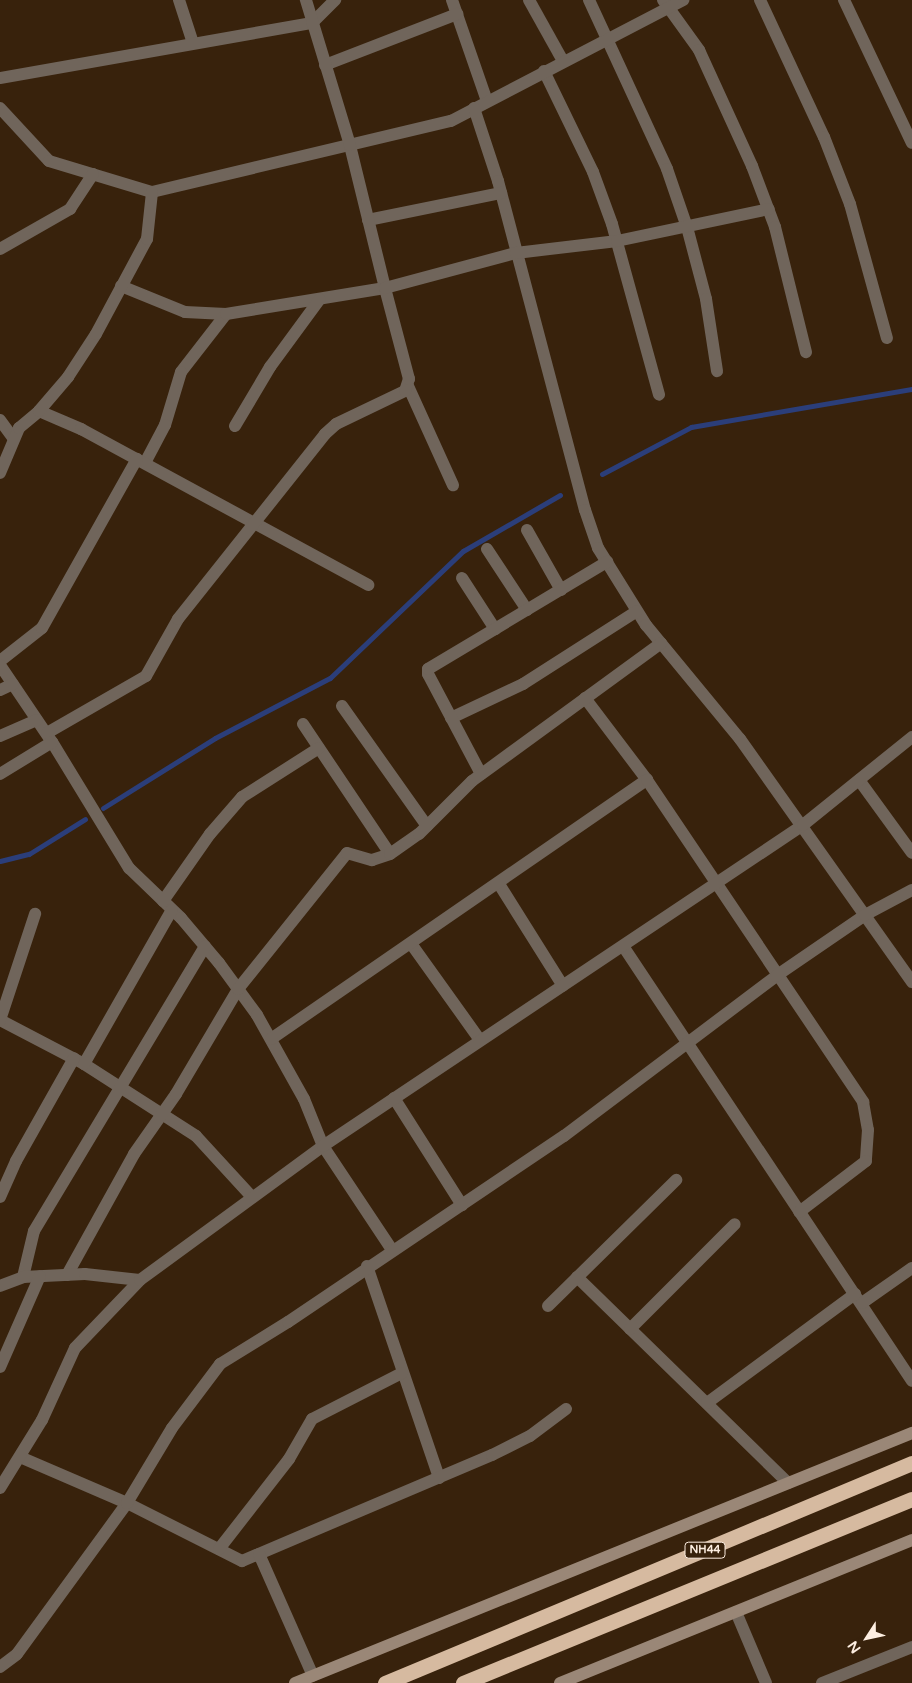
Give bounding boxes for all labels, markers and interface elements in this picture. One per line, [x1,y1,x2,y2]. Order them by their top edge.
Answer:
road number: NH44 [684,1542,726,1558]
north arrow [842,1613,892,1663]
text: N [844,1637,864,1656]

